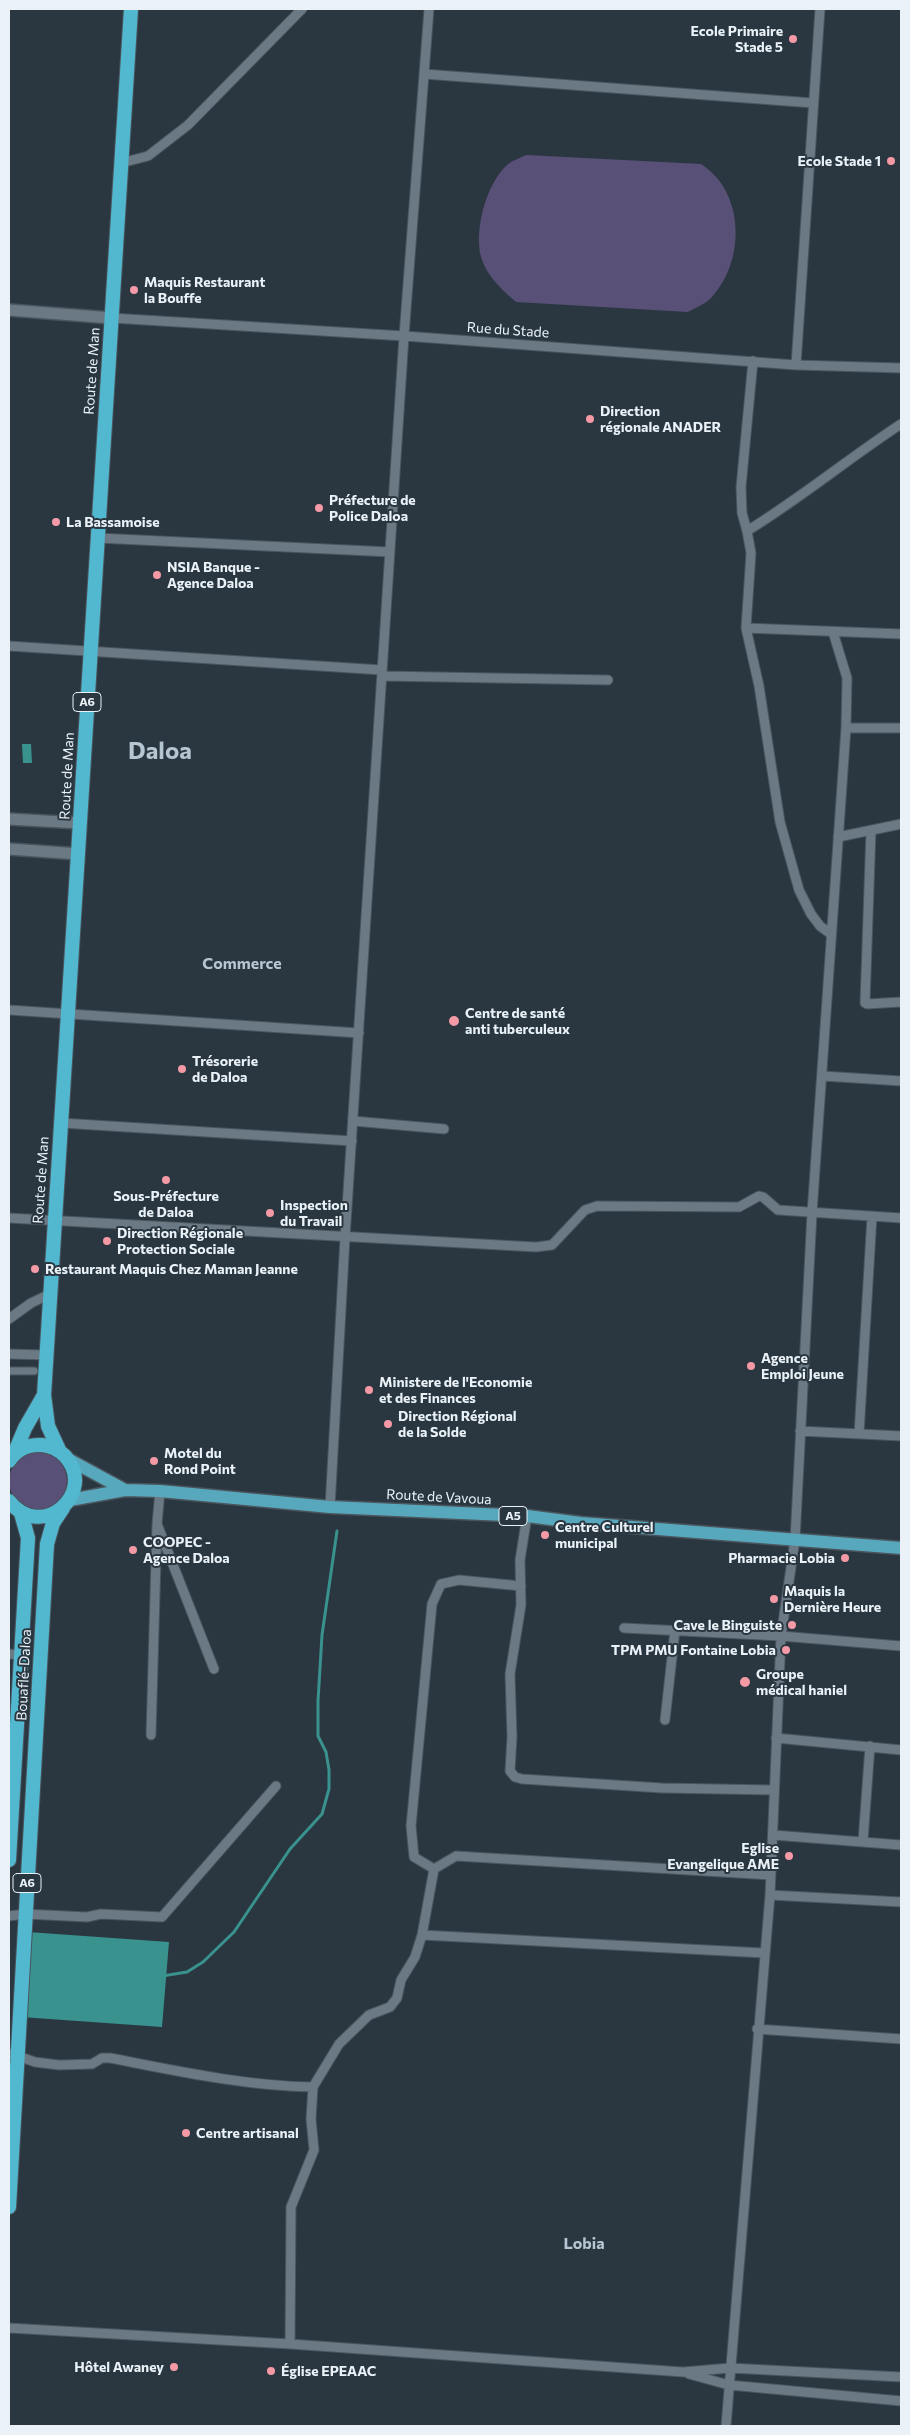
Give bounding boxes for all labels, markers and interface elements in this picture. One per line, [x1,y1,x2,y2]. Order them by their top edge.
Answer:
place label: Ecole Primaire Stade 5 [690,23,783,56]
marker: Ecole Primaire Stade 5 [787,33,799,45]
place label: Ecole Stade 1 [798,153,881,169]
marker: Ecole Stade 1 [885,155,897,167]
place label: Maquis Restaurant la Bouffe [144,274,265,306]
marker: Maquis Restaurant la Bouffe [128,284,140,296]
street label: Rue du Stade [466,319,550,341]
street label: Route de Man [81,327,103,415]
place label: Direction régionale ANADER [600,403,721,436]
marker: Direction régionale ANADER [584,413,596,425]
place label: Préfecture de Police Daloa [329,492,416,524]
marker: Préfecture de Police Daloa [313,502,325,514]
place label: La Bassamoise [66,514,160,530]
marker: La Bassamoise [50,516,62,528]
place label: NSIA Banque - Agence Daloa [167,559,260,592]
marker: NSIA Banque - Agence Daloa [151,569,163,581]
road number: A6 [73,692,101,712]
street label: Route de Man [56,732,78,820]
district label: Daloa [128,737,192,765]
district label: Commerce [202,954,282,974]
place label: Centre de santé anti tuberculeux [465,1005,570,1038]
marker: Centre de santé anti tuberculeux [447,1014,461,1028]
place label: Trésorerie de Daloa [192,1053,258,1086]
marker: Trésorerie de Daloa [176,1063,188,1075]
street label: Route de Man [30,1136,52,1224]
marker: Sous-Préfecture de Daloa [160,1174,172,1186]
place label: Sous-Préfecture de Daloa [113,1188,219,1220]
place label: Inspection du Travail [280,1197,348,1230]
marker: Inspection du Travail [264,1207,276,1219]
place label: Direction Régionale Protection Sociale [117,1225,243,1258]
marker: Direction Régionale Protection Sociale [101,1235,113,1247]
place label: Restaurant Maquis Chez Maman Jeanne [45,1261,298,1277]
marker: Restaurant Maquis Chez Maman Jeanne [29,1263,41,1275]
place label: Agence Emploi Jeune [761,1350,844,1382]
marker: Agence Emploi Jeune [745,1360,757,1372]
place label: Ministere de l'Economie et des Finances [379,1374,532,1406]
marker: Ministere de l'Economie et des Finances [363,1384,375,1396]
place label: Direction Régional de la Solde [398,1408,517,1440]
marker: Direction Régional de la Solde [382,1418,394,1430]
place label: Motel du Rond Point [164,1445,236,1478]
marker: Motel du Rond Point [148,1455,160,1467]
street label: Route de Vavoua [386,1486,492,1508]
road number: A5 [499,1506,527,1525]
place label: Centre Culturel municipal [555,1519,654,1551]
marker: Centre Culturel municipal [539,1529,551,1541]
place label: COOPEC - Agence Daloa [143,1534,230,1566]
marker: COOPEC - Agence Daloa [127,1544,139,1556]
place label: Pharmacie Lobia [728,1550,835,1566]
marker: Pharmacie Lobia [839,1552,851,1564]
place label: Maquis la Dernière Heure [784,1583,881,1615]
marker: Maquis la Dernière Heure [768,1593,780,1605]
place label: Cave le Binguiste [674,1617,782,1633]
marker: Cave le Binguiste [786,1619,798,1631]
street label: Bouaflé-Daloa [13,1629,35,1721]
place label: TPM PMU Fontaine Lobia [611,1642,776,1658]
marker: TPM PMU Fontaine Lobia [780,1644,792,1656]
place label: Groupe médical haniel [756,1666,847,1698]
marker: Groupe médical haniel [738,1675,752,1689]
place label: Eglise Evangelique AME [667,1840,779,1872]
marker: Eglise Evangelique AME [783,1850,795,1862]
road number: A6 [13,1874,41,1892]
place label: Centre artisanal [196,2125,299,2141]
marker: Centre artisanal [180,2127,192,2139]
district label: Lobia [563,2234,605,2254]
place label: Hôtel Awaney [74,2359,164,2375]
marker: Hôtel Awaney [168,2361,180,2373]
place label: Église EPEAAC [281,2363,376,2379]
marker: Église EPEAAC [265,2365,277,2377]

